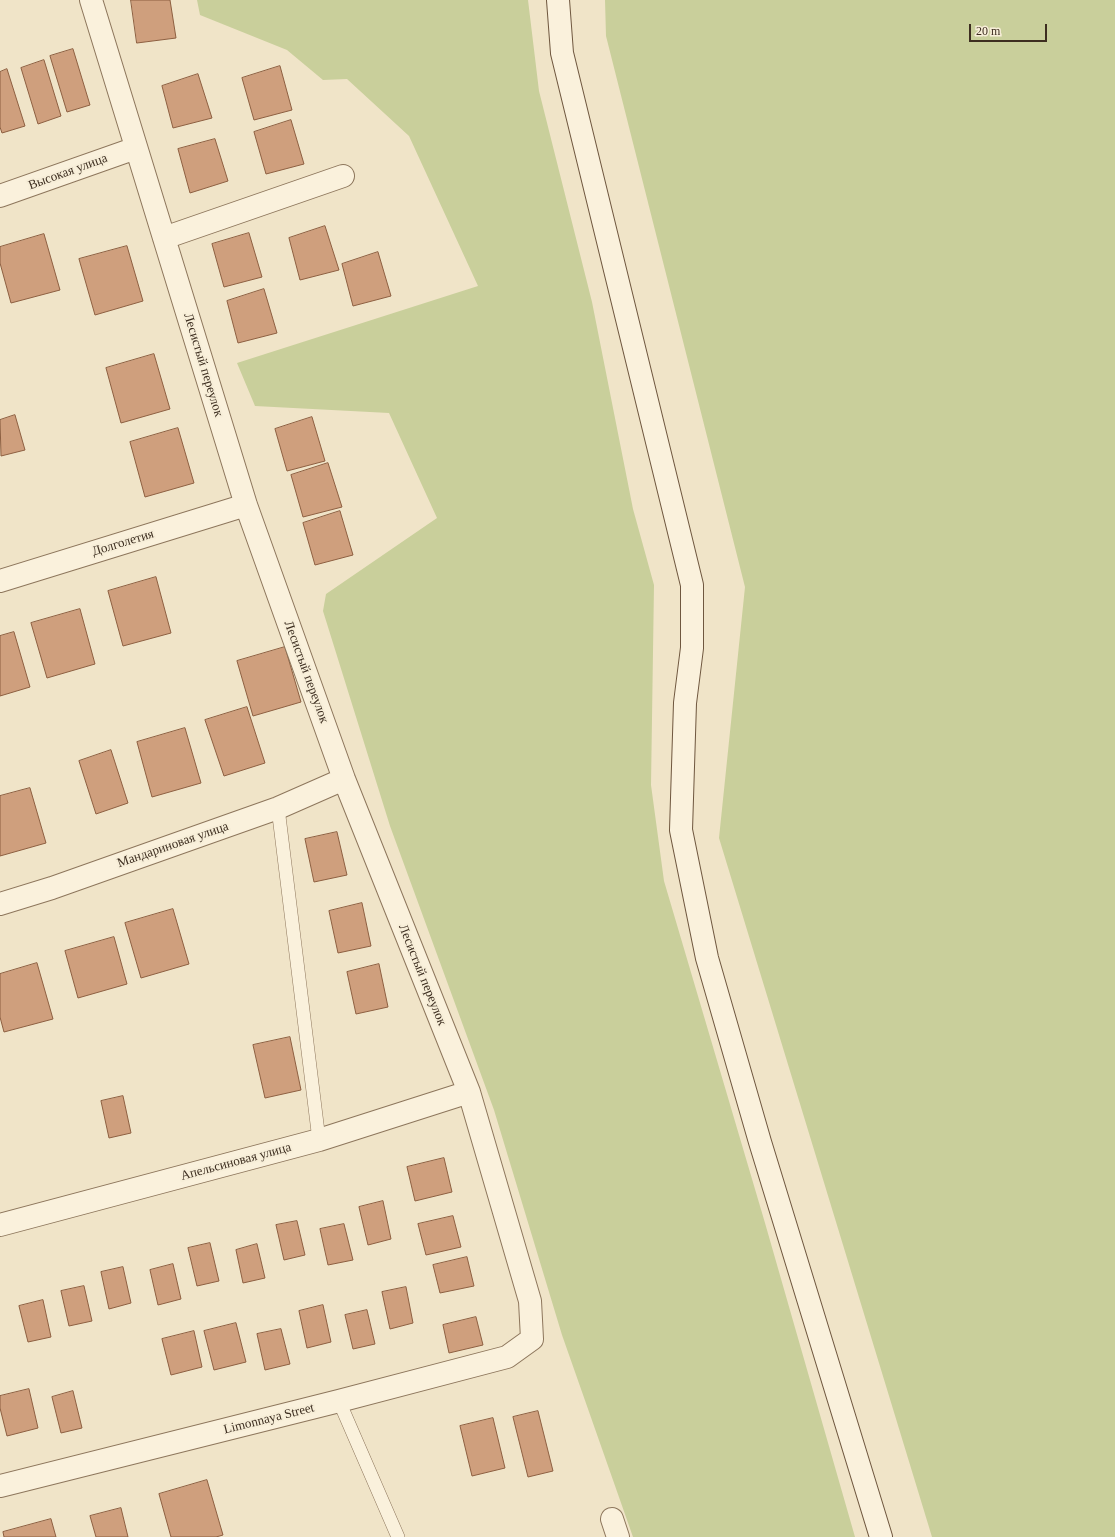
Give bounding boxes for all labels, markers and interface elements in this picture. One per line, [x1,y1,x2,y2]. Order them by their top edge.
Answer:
scale bar [971,16,1049,42]
text: 20 m [976,24,1000,38]
street label: Высокая улица [26,150,110,194]
street label: Лесистый переулок [180,311,226,419]
street label: Долголетия [90,526,156,560]
street label: Лесистый переулок [280,619,332,725]
street label: Мандариновая улица [115,819,231,871]
street label: Лесистый переулок [395,922,449,1028]
street label: Апельсиновая улица [179,1140,293,1184]
street label: Limonnaya Street [222,1400,316,1438]

